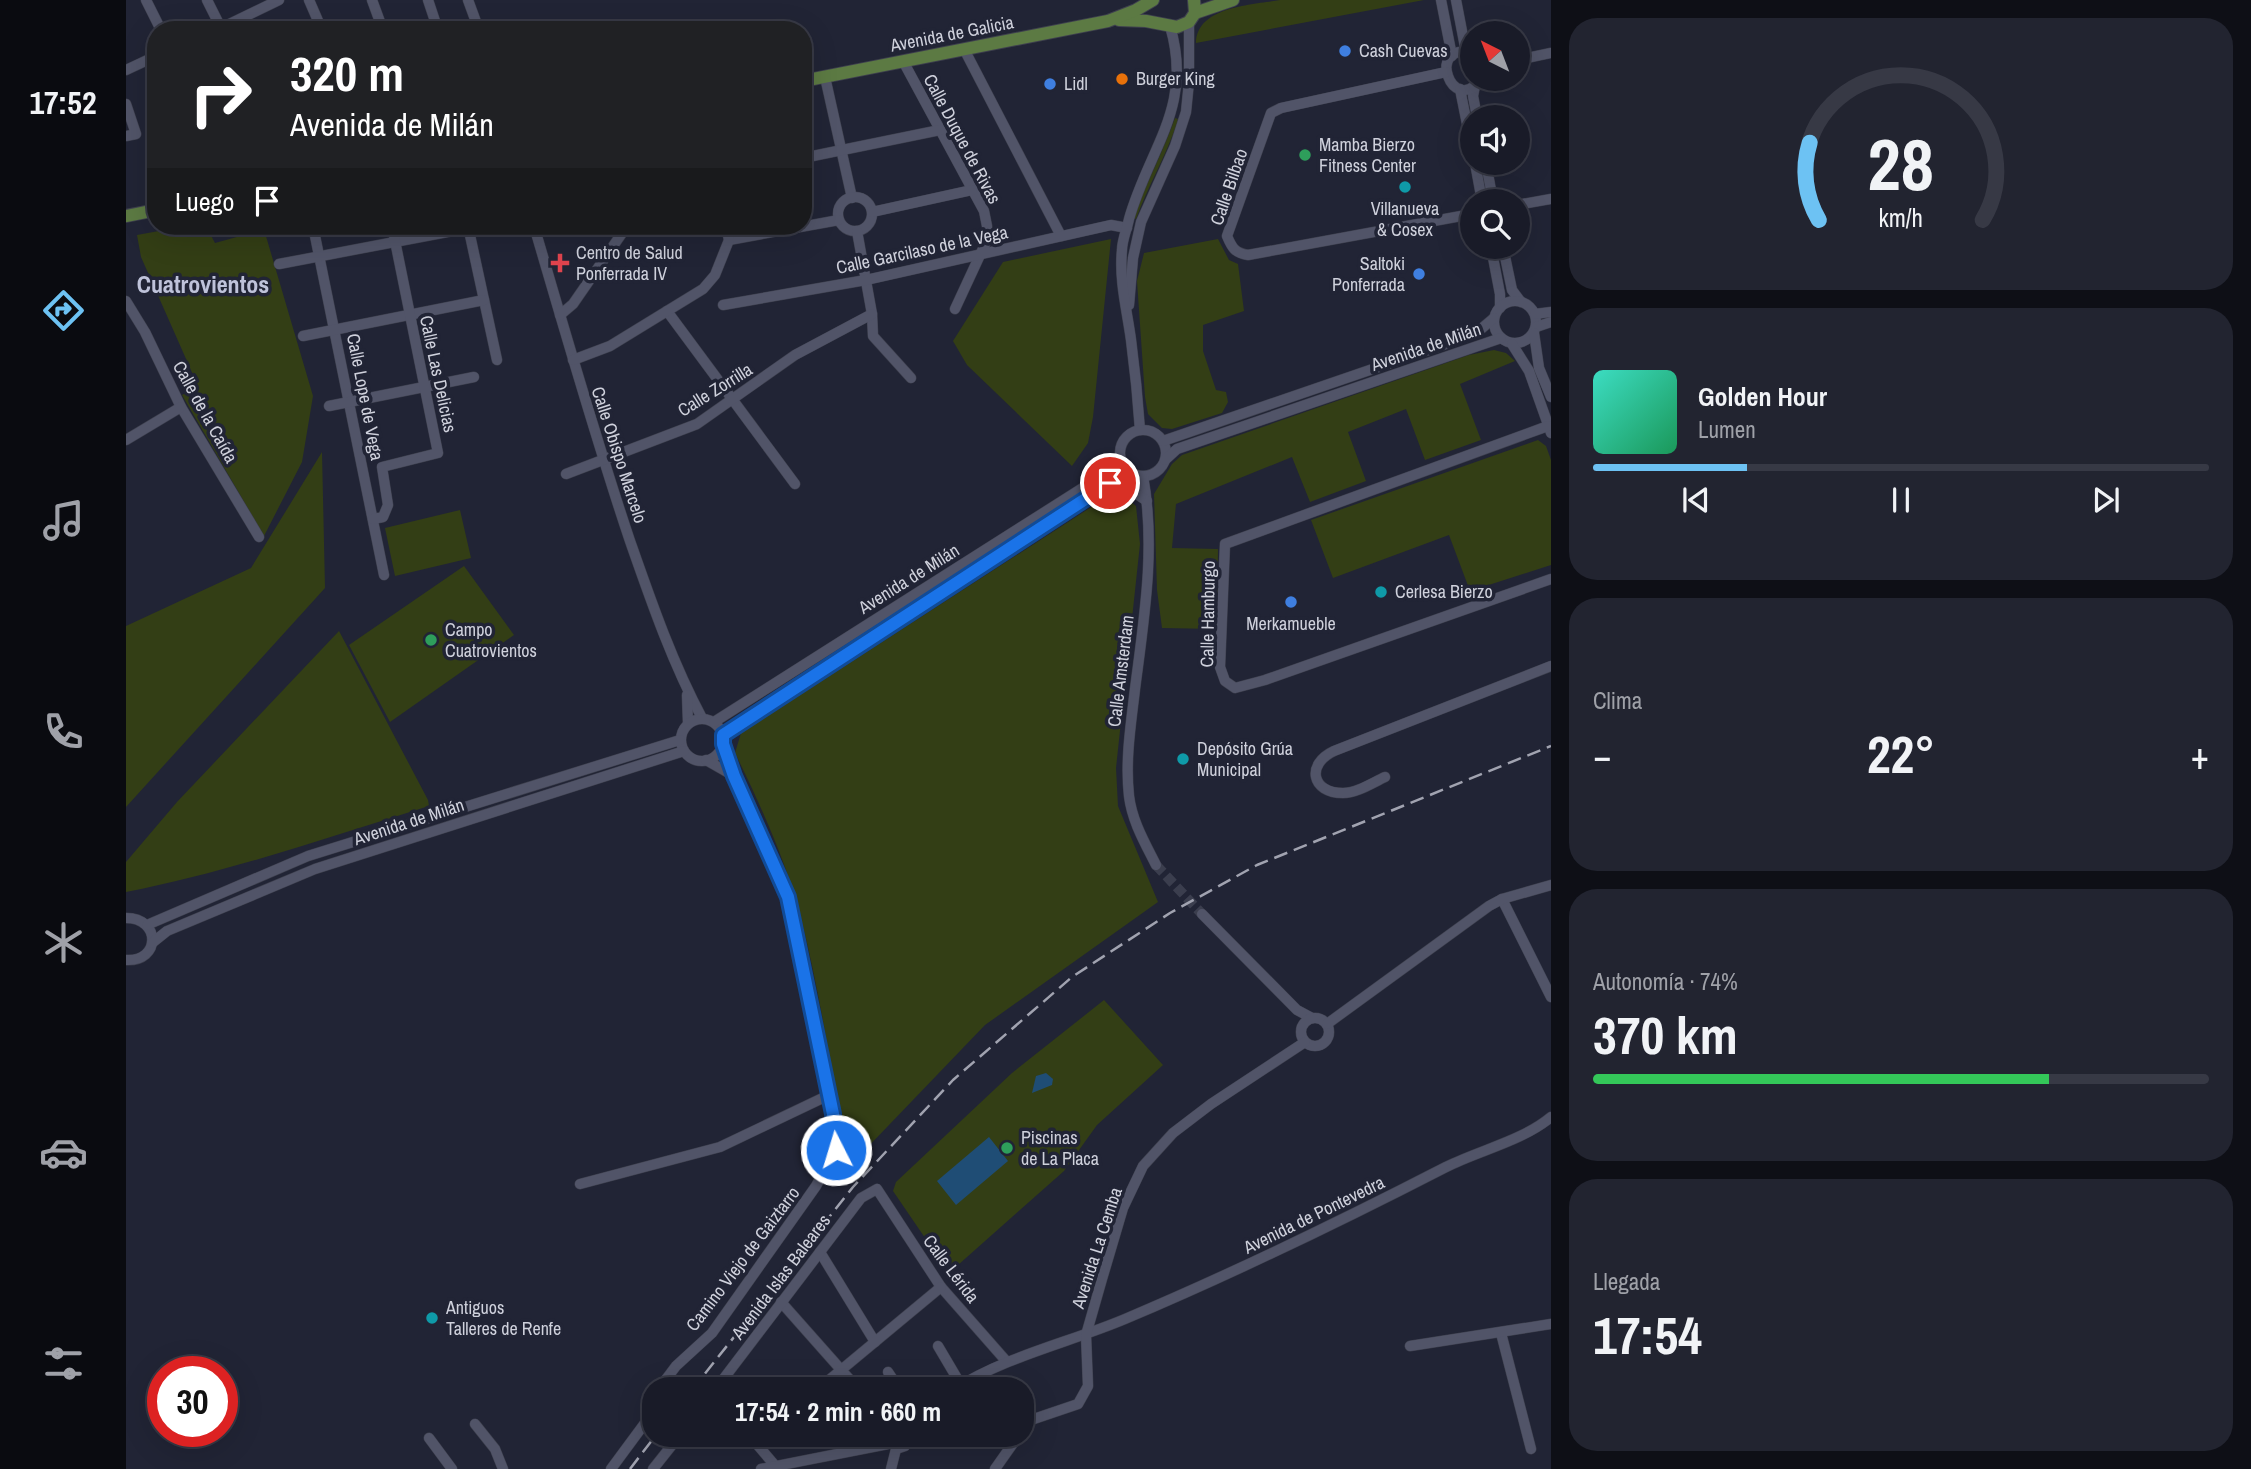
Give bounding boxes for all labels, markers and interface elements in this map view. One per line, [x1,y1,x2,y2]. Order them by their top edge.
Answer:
street label: Avenida de Galicia [887,9,1016,58]
north arrow [1460,21,1530,91]
map controls [1460,21,1530,259]
place label: Cash Cuevas [1359,38,1448,63]
text: 320 m [290,40,404,106]
marker: Cash Cuevas [1337,43,1353,59]
icon: right [175,49,266,140]
place label: Burger King [1136,66,1216,91]
street label: Calle Duque de Rivas [918,70,1007,208]
place label: Lidl [1064,71,1088,96]
marker: Burger King [1114,71,1130,87]
marker: Lidl [1042,76,1058,92]
text: 17:52 [29,81,97,124]
text: Avenida de Milán [290,103,494,146]
button: sound [1460,105,1530,175]
text: 28 [1868,115,1934,213]
place label: Mamba Bierzo Fitness Center [1319,132,1416,178]
street label: Calle Bilbao [1204,145,1253,229]
marker: Mamba Bierzo Fitness Center [1297,147,1313,163]
marker: Villanueva & Cosex [1397,179,1413,195]
icon: arrive [248,182,286,220]
text: Luego [175,184,234,219]
button: search [1460,189,1530,259]
place label: Villanueva & Cosex [1371,196,1439,242]
text: km/h [1879,201,1923,235]
street label: Calle Garcilaso de la Vega [834,219,1010,280]
place label: Centro de Salud Ponferrada IV [576,240,683,286]
place label: Saltoki Ponferrada [1332,251,1405,297]
marker: Centro de Salud Ponferrada IV [550,253,570,273]
marker: Saltoki Ponferrada [1411,266,1427,282]
district label: Cuatrovientos [137,268,269,300]
icon: directions [39,286,88,335]
street label: Calle Las Delicias [414,313,463,435]
street label: Avenida de Milán [1367,316,1484,377]
street label: Calle Lope de Vega [341,331,390,463]
street label: Calle de la Caída [167,356,244,467]
street label: Calle Zorrilla [673,357,757,422]
text: Golden Hour [1698,379,1827,414]
street label: Calle Obispo Marcelo [586,383,653,526]
text: Lumen [1698,414,1756,445]
pin [1080,453,1140,513]
icon: arrive [1091,464,1129,502]
icon: previous [1677,481,1715,519]
icon: pause [1882,481,1920,519]
icon: next [2087,481,2125,519]
icon: music [39,496,88,545]
street label: Avenida de Milán [853,538,964,620]
street label: Calle Hamburgo [1194,560,1221,668]
place label: Cerlesa Bierzo [1395,579,1493,604]
marker: Cerlesa Bierzo [1373,584,1389,600]
marker: Merkamueble [1283,594,1299,610]
place label: Merkamueble [1246,611,1336,636]
street label: Calle Amsterdam [1101,614,1140,728]
place label: Campo Cuatrovientos [445,617,537,663]
marker: Campo Cuatrovientos [423,632,439,648]
text: Clima [1593,685,1642,716]
icon: phone [39,707,88,756]
text: 22° [1867,719,1935,789]
text: − [1593,730,1611,781]
text: + [2191,730,2209,781]
place label: Depósito Grúa Municipal [1197,736,1293,782]
marker: Depósito Grúa Municipal [1175,751,1191,767]
street label: Avenida de Milán [350,792,467,851]
icon: climate [39,918,88,967]
text: Autonomía · 74% [1593,966,1738,997]
text: 370 km [1593,1000,1738,1070]
position arrow [799,1113,873,1187]
place label: Piscinas de La Placa [1021,1125,1099,1171]
icon: car [39,1128,88,1177]
marker: Piscinas de La Placa [999,1140,1015,1156]
street label: Avenida de Pontevedra [1238,1170,1388,1260]
street label: Camino Viejo de Gaiztarro [680,1181,805,1336]
street label: Avenida La Cemba [1065,1184,1128,1313]
street label: Avenida Islas Baleares [725,1209,836,1345]
street label: Calle Lérida [917,1229,985,1308]
text: Llegada [1593,1266,1660,1297]
place label: Antiguos Talleres de Renfe [445,1295,561,1341]
text: 17:54 [1593,1300,1702,1370]
marker: Antiguos Talleres de Renfe [424,1310,440,1326]
icon: filters [39,1339,88,1388]
speed limit sign: 30 [147,1356,238,1447]
text: 17:54 · 2 min · 660 m [735,1394,941,1429]

